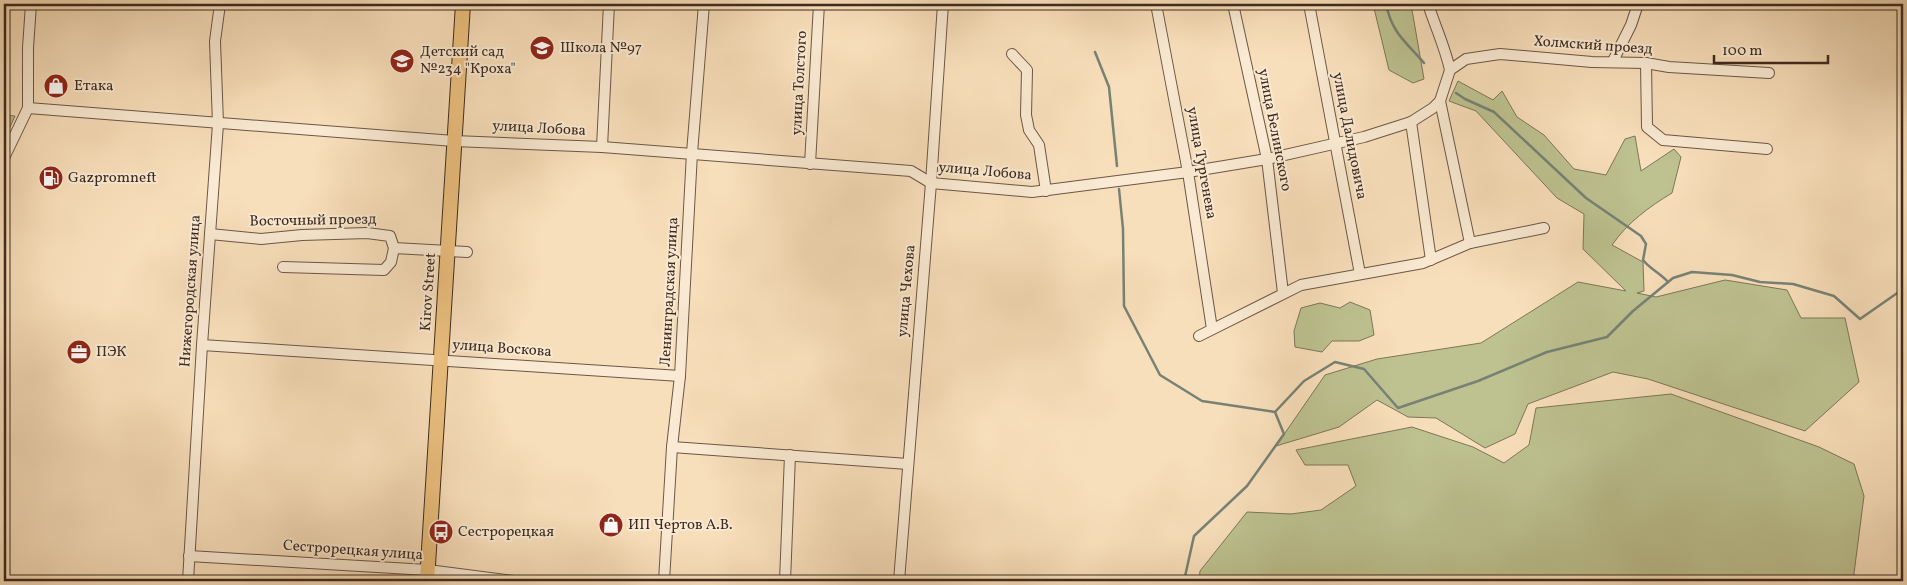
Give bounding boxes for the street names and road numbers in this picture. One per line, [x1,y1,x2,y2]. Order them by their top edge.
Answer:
street label: улица Толстого [787,30,813,136]
street label: Холмский проезд [1533,31,1654,61]
street label: улица Белинского [1252,67,1296,193]
street label: улица Далидовича [1326,71,1372,201]
street label: улица Тургенева [1181,105,1221,221]
street label: улица Лобова [492,116,586,142]
street label: улица Лобова [937,157,1033,187]
street label: Восточный проезд [249,209,377,233]
street label: Нижегородская улица [175,214,207,368]
street label: Ленинградская улица [656,217,684,367]
street label: улица Чехова [892,244,922,338]
street label: Kirov Street [416,252,442,332]
street label: улица Воскова [452,335,552,363]
street label: Сестрорецкая улица [282,536,424,566]

